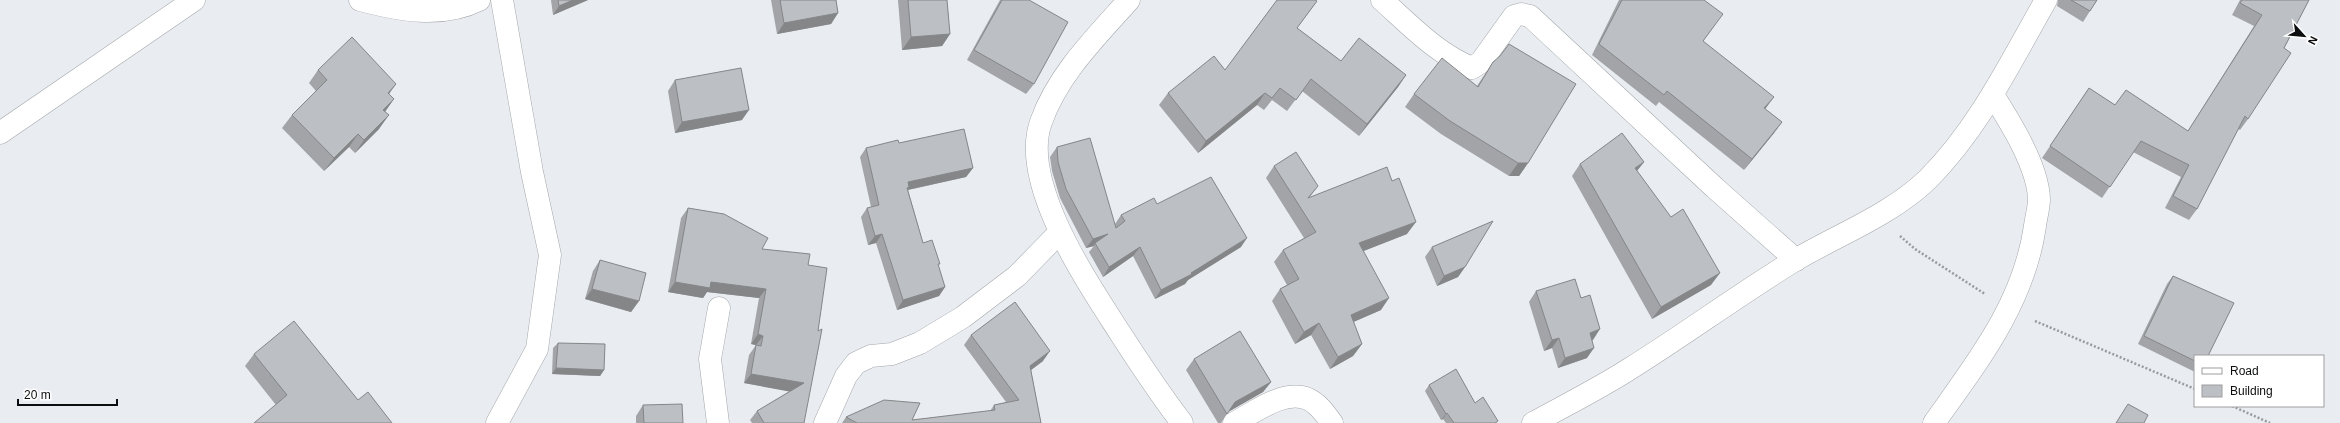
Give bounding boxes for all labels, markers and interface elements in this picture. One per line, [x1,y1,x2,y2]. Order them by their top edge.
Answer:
north arrow [2284,16,2324,56]
text: N [2306,34,2320,47]
legend [2194,355,2324,407]
text: Road [2230,364,2259,378]
scale bar [18,381,117,407]
text: Building [2230,384,2273,398]
text: 20 m [24,388,51,402]

